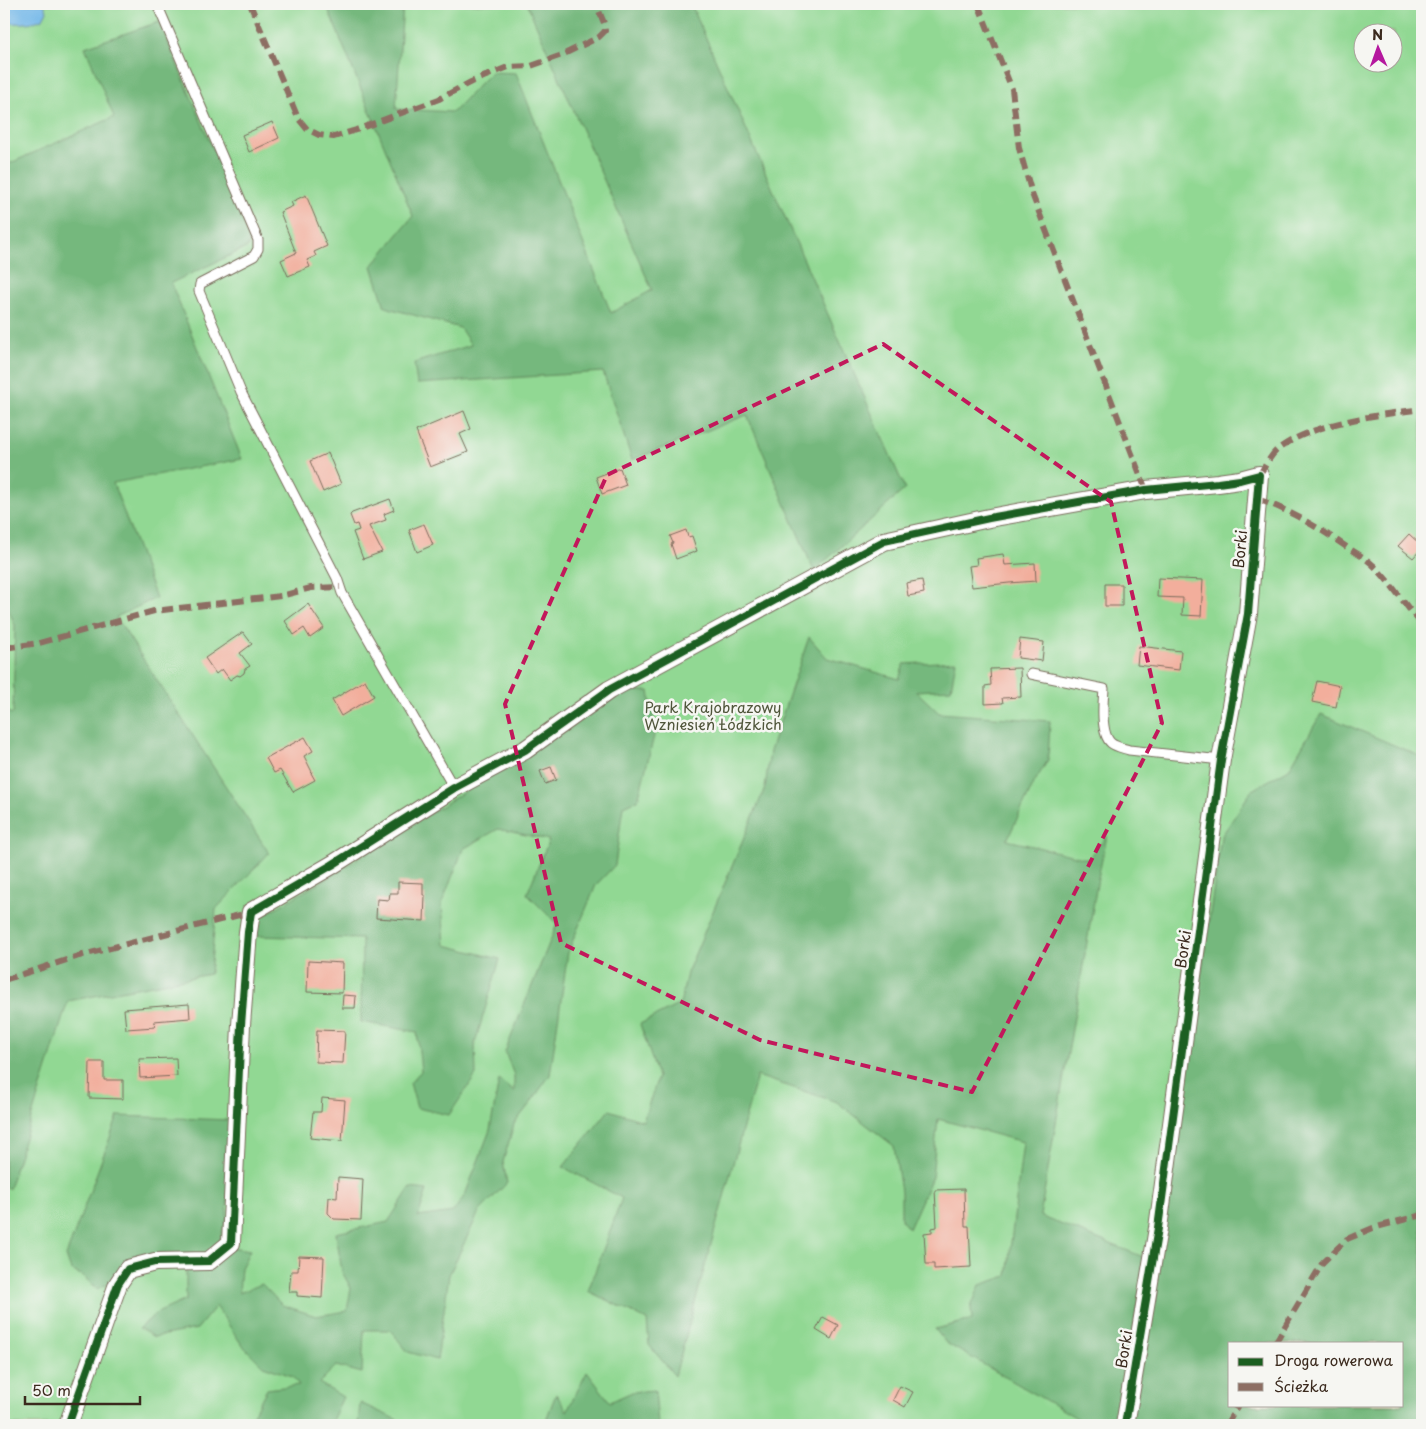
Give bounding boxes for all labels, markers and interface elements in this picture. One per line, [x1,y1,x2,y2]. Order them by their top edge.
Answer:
north arrow [1354,22,1404,72]
text: N [1372,24,1383,45]
street label: Borki [1226,529,1252,569]
park label: Park Krajobrazowy Wzniesień Łódzkich [644,695,782,735]
street label: Borki [1168,928,1196,970]
street label: Borki [1109,1328,1137,1370]
legend [1228,1342,1404,1406]
text: Droga rowerowa [1274,1348,1393,1371]
scale bar [25,1374,140,1406]
text: Ścieżka [1274,1374,1329,1397]
text: 50 m [32,1378,71,1401]

